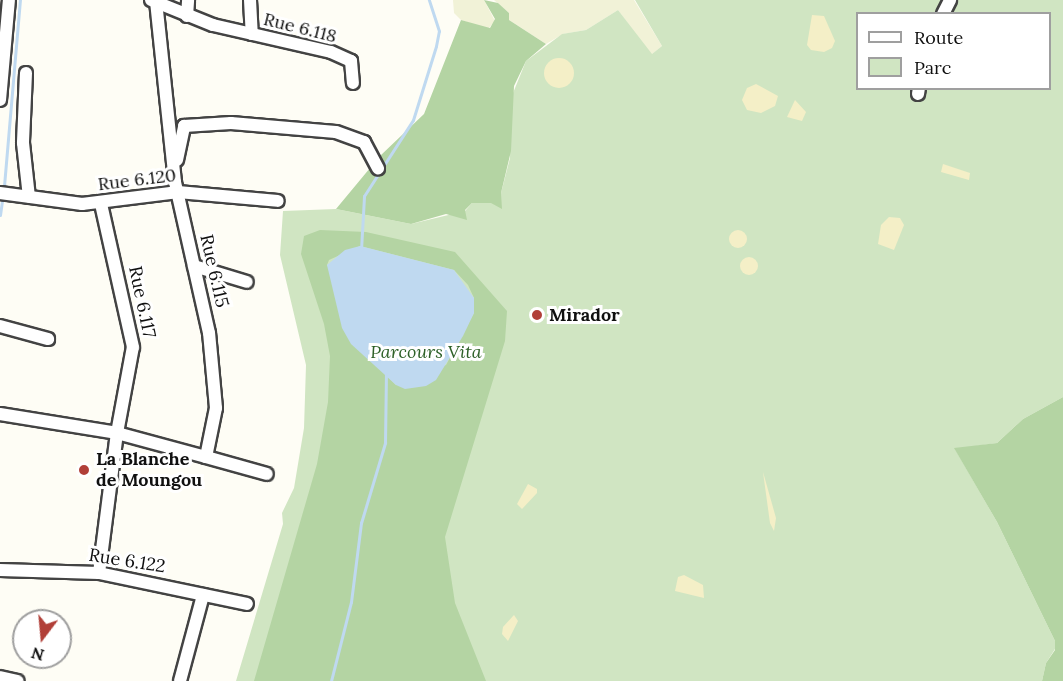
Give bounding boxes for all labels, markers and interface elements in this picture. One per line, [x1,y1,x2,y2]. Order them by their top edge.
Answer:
street label: Rue 6.118 [261,8,339,48]
legend [856,12,1051,90]
text: Route [914,26,963,49]
text: Parc [914,56,951,79]
street label: Rue 6.120 [97,164,177,196]
street label: Rue 6.115 [195,232,233,310]
street label: Rue 6.117 [124,264,160,340]
place label: Mirador [549,304,620,326]
marker: Mirador [530,308,544,322]
park label: Parcours Vita [370,341,482,363]
place label: La Blanche de Moungou [96,449,202,492]
marker: La Blanche de Moungou [77,463,91,477]
street label: Rue 6.122 [87,544,167,578]
north arrow [12,609,72,669]
text: N [29,643,46,666]

